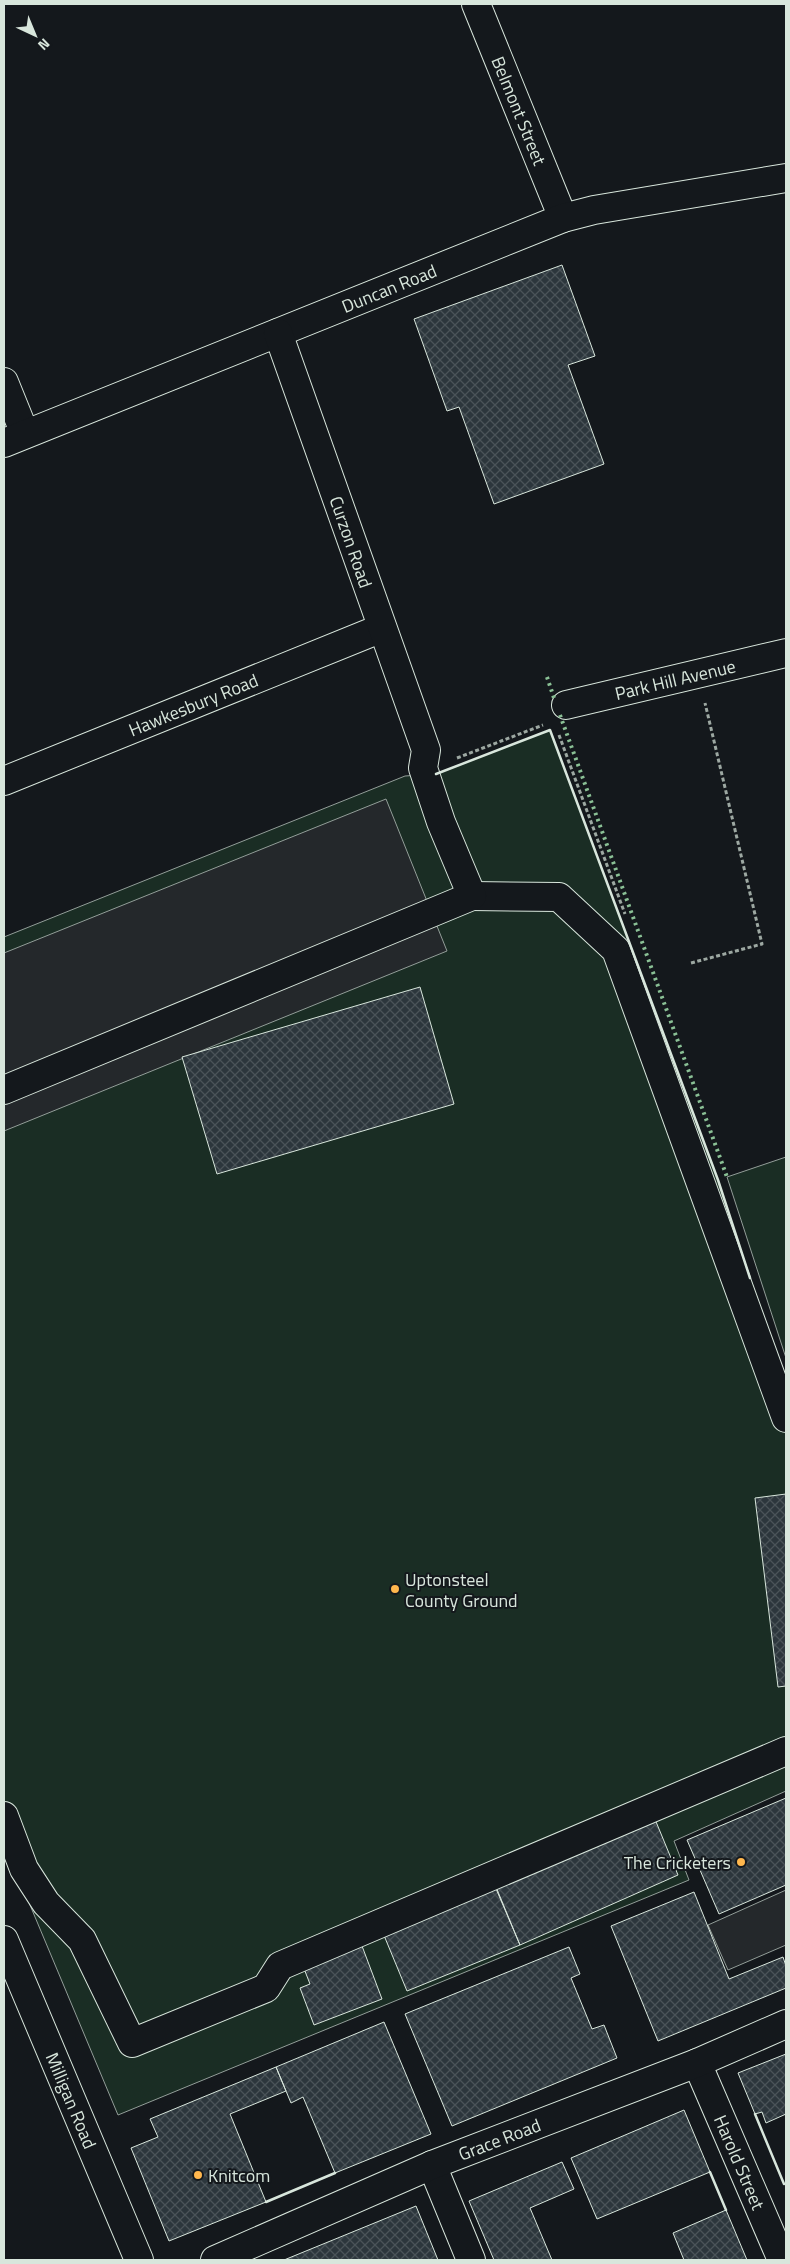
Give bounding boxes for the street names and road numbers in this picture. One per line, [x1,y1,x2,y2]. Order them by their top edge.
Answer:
street label: Belmont Street [485,52,554,170]
street label: Duncan Road [337,257,441,319]
street label: Curzon Road [323,492,379,592]
street label: Park Hill Avenue [612,652,738,707]
street label: Hawkesbury Road [124,666,262,743]
street label: Milligan Road [39,2048,104,2153]
street label: Harold Street [707,2110,772,2214]
street label: Grace Road [454,2111,544,2167]

